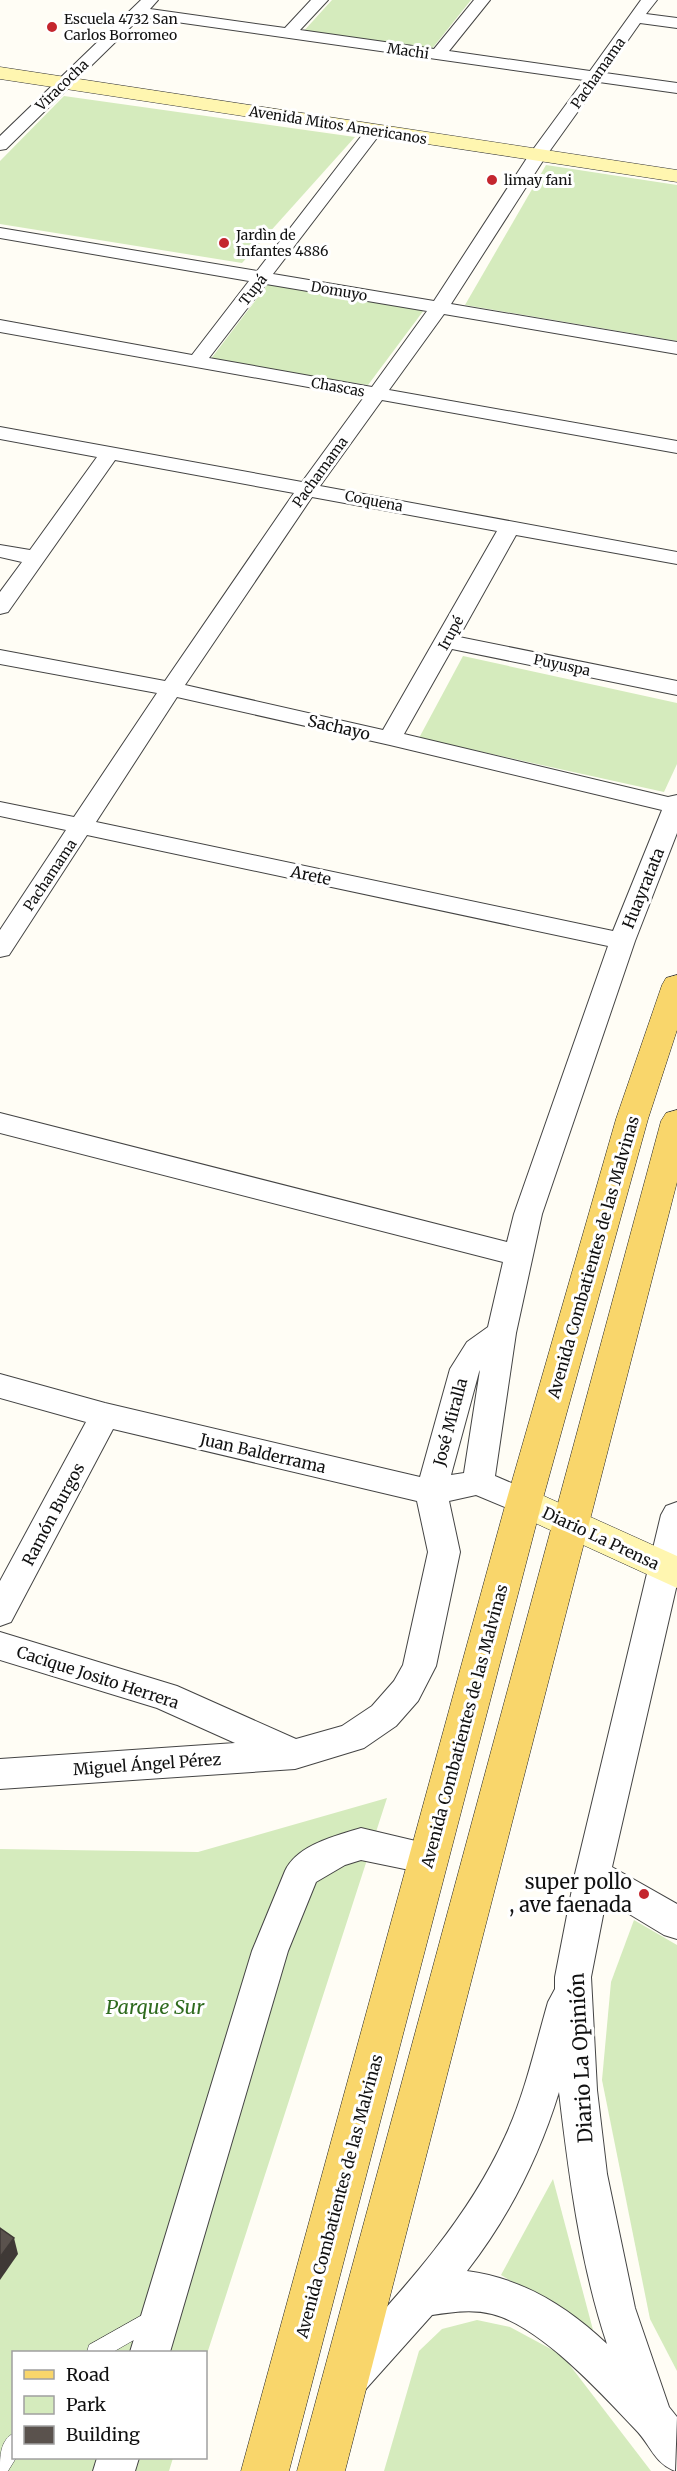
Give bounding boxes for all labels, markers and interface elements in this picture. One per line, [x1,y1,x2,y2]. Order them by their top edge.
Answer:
place label: Escuela 4732 San Carlos Borromeo [64,10,178,44]
marker: Escuela 4732 San Carlos Borromeo [45,20,59,34]
street label: Pachamama [567,34,629,112]
street label: Machi [386,39,431,63]
street label: Viracocha [31,55,93,115]
street label: Avenida Mitos Americanos [247,102,428,148]
place label: limay fani [504,171,573,189]
marker: limay fani [485,173,499,187]
place label: Jardìn de Infantes 4886 [235,226,329,260]
marker: Jardìn de Infantes 4886 [217,236,231,250]
street label: Tupá [235,270,271,309]
street label: Domuyo [309,277,369,305]
street label: Chascas [310,373,366,401]
street label: Pachamama [288,433,352,511]
street label: Coquena [344,487,405,516]
street label: Irupé [434,613,468,653]
street label: Puyuspa [532,650,593,680]
street label: Sachayo [306,710,372,744]
street label: Pachamama [19,835,81,914]
street label: Huayratata [618,844,668,931]
street label: Arete [288,861,333,889]
street label: Avenida Combatientes de las Malvinas [543,1113,643,1402]
street label: José Miralla [428,1376,471,1469]
street label: Juan Balderrama [197,1429,328,1477]
street label: Ramón Burgos [18,1459,89,1569]
street label: Diario La Prensa [539,1502,663,1574]
street label: Avenida Combatientes de las Malvinas [416,1582,512,1871]
street label: Cacique Josito Herrera [14,1641,182,1713]
street label: Miguel Ángel Pérez [72,1749,222,1779]
place label: super pollo , ave faenada [509,1869,632,1917]
marker: super pollo , ave faenada [637,1887,651,1901]
street label: Diario La Opinión [564,1972,597,2144]
park label: Parque Sur [106,1994,205,2019]
street label: Avenida Combatientes de las Malvinas [291,2052,387,2341]
legend [12,2351,207,2459]
text: Road [66,2363,110,2386]
text: Park [66,2393,107,2416]
text: Building [66,2423,140,2446]

